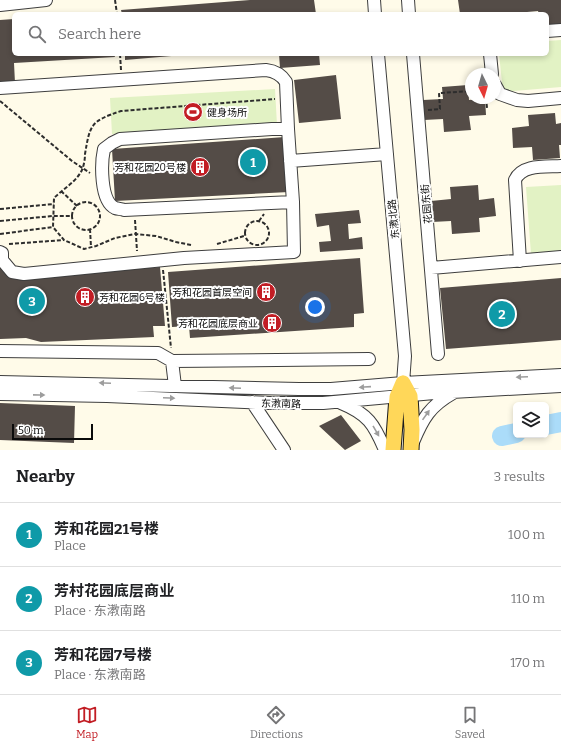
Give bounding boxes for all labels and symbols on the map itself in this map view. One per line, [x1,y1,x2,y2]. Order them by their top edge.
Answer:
north arrow [465,68,501,104]
sports icon: 健身场所 [182,101,204,123]
place label: 健身场所 [207,107,247,119]
pin: 1 [240,147,266,177]
building icon: 芳和花园20号楼 [189,156,211,178]
place label: 芳和花园20号楼 [114,162,186,174]
street label: 花园东街 [419,183,435,224]
street label: 东漖北路 [386,198,402,239]
building icon: 芳和花园首层空间 [255,281,277,303]
pin: 3 [19,286,45,316]
building icon: 芳和花园6号楼 [74,286,96,308]
place label: 芳和花园首层空间 [172,287,252,299]
place label: 芳和花园6号楼 [99,292,165,304]
your location [305,297,325,317]
pin: 2 [489,299,515,329]
building icon: 芳和花园底层商业 [261,312,283,334]
place label: 芳和花园底层商业 [178,318,258,330]
one-way arrow [516,373,528,380]
one-way arrow [99,380,111,387]
one-way arrow [359,383,371,390]
one-way arrow [228,385,241,391]
one-way arrow [33,392,46,398]
one-way arrow [163,395,176,401]
street label: 东漖南路 [261,398,301,410]
one-way arrow [422,410,430,420]
scale bar [12,422,93,441]
one-way arrow [372,425,379,437]

